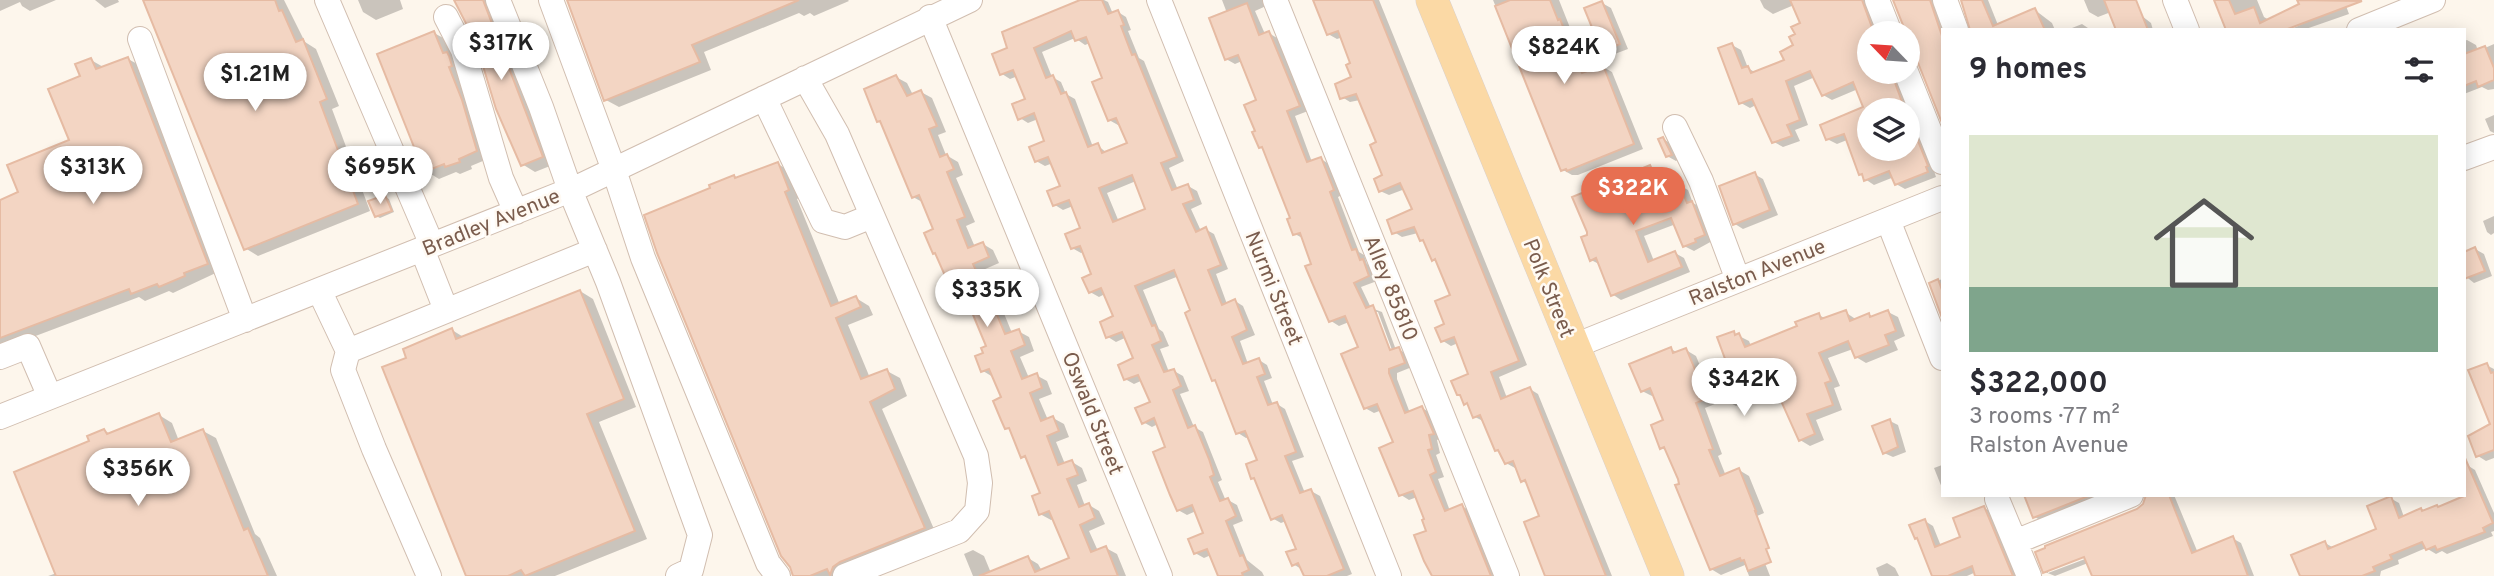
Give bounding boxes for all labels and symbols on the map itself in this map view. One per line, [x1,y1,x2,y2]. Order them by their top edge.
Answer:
north arrow [1857,21,1920,84]
pin: $317K [452,22,550,82]
pin: $824K [1515,27,1613,86]
pin: $1.21M [198,54,312,113]
pin: $313K [44,146,142,206]
pin: $695K [331,146,429,206]
pin: $322K [1584,168,1682,227]
street label: Bradley Avenue [419,183,565,263]
street label: Nurmi Street [1237,228,1308,350]
street label: Alley 85810 [1356,232,1423,346]
street label: Ralston Avenue [1685,234,1830,313]
street label: Polk Street [1516,235,1580,342]
pin: $335K [938,270,1036,329]
street label: Oswald Street [1055,348,1129,479]
pin: $342K [1695,358,1793,418]
pin: $356K [89,448,187,508]

